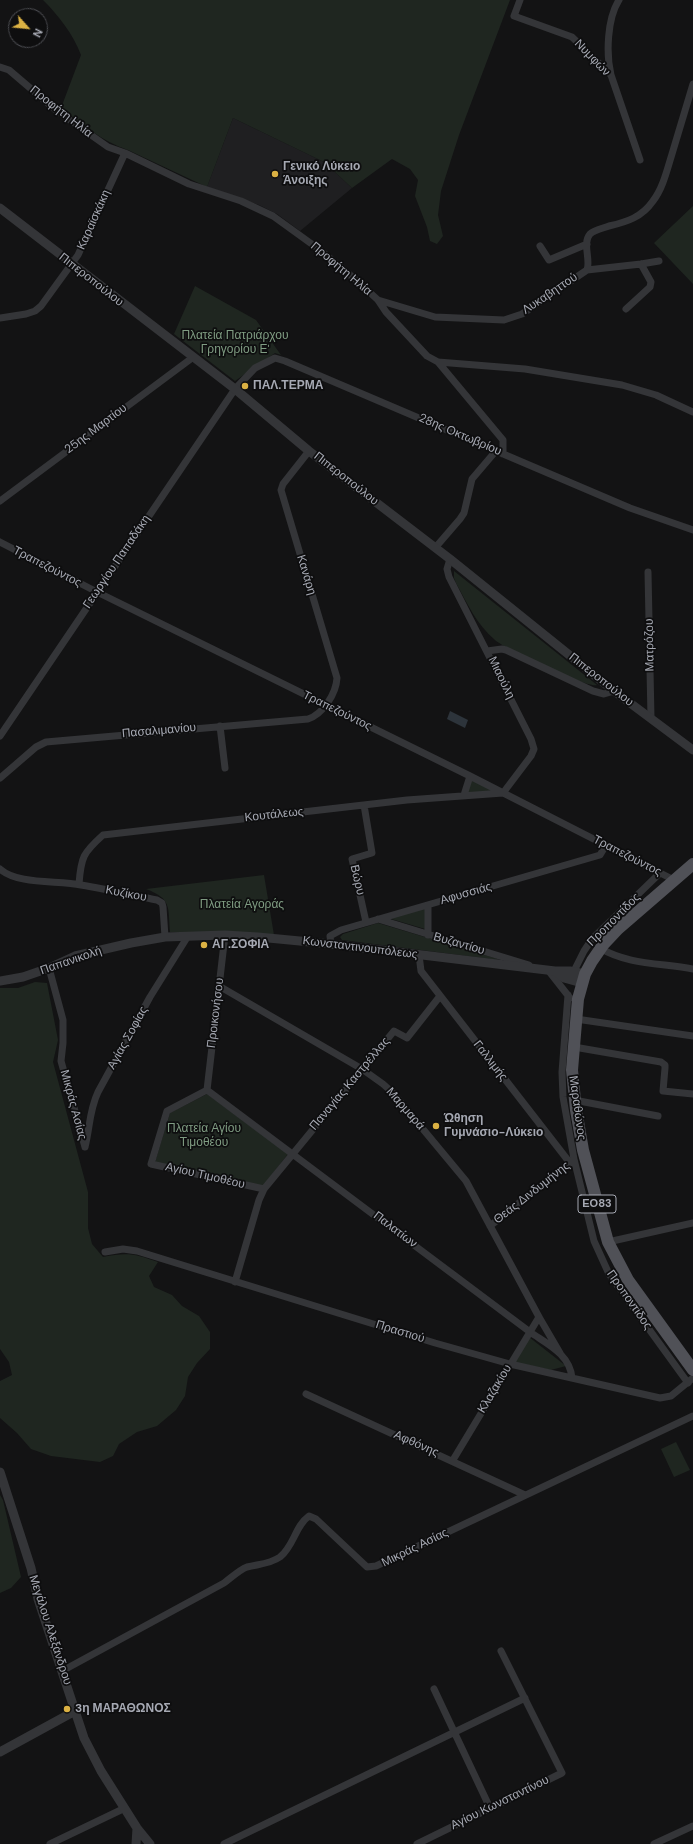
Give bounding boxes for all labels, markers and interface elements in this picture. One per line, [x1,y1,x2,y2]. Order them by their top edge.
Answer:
north arrow [8,8,48,48]
text: N [30,26,46,40]
street label: Νυμφών [571,37,613,79]
street label: Προφήτη Ηλία [27,83,95,141]
place label: Γενικό Λύκειο Άνοιξης [283,160,360,188]
marker: Γενικό Λύκειο Άνοιξης [270,169,280,179]
street label: Καραϊσκάκη [74,188,114,252]
street label: Προφήτη Ηλία [307,239,375,299]
street label: Πιπεροπούλου [56,250,126,310]
street label: Λυκαβηττού [520,270,580,318]
park label: Πλατεία Πατριάρχου Γρηγορίου Ε' [181,329,289,357]
place label: ΠΑΛ.ΤΕΡΜΑ [253,379,323,393]
marker: ΠΑΛ.ΤΕΡΜΑ [240,381,250,391]
street label: 25ης Μαρτίου [62,401,130,457]
street label: 28ης Οκτωβρίου [416,411,504,459]
street label: Πιπεροπούλου [311,449,381,509]
street label: Γεωργίου Παπαδάκη [80,512,154,612]
street label: Τραπεζούντος [10,544,84,590]
street label: Κανάρη [293,553,319,597]
street label: Ματρόζου [642,618,658,672]
street label: Πιπεροπούλου [566,650,636,710]
street label: Μιαούλη [485,654,517,702]
street label: Τραπεζούντος [300,688,374,734]
street label: Πασαλιμανίου [121,721,197,741]
street label: Κουτάλεως [244,805,304,825]
street label: Τραπεζούντος [590,833,664,879]
street label: Βώρυ [347,863,367,897]
street label: Αφυσσιάς [439,880,493,908]
street label: Κυζίκου [104,883,148,905]
street label: Προποντίδος [584,890,644,950]
park label: Πλατεία Αγοράς [200,898,284,912]
street label: Βυζαντίου [432,930,486,958]
street label: Κωνσταντινουπόλεως [302,934,418,962]
place label: ΑΓ.ΣΟΦΙΑ [212,938,269,952]
marker: ΑΓ.ΣΟΦΙΑ [199,940,209,950]
street label: Παπανικολή [38,944,104,978]
street label: Προικονήσου [205,977,227,1049]
street label: Αγίας Σοφίας [105,1004,151,1072]
street label: Παναγίας Καστρέλλας [307,1035,393,1133]
street label: Γαλλιμής [470,1038,510,1084]
street label: Μικράς Ασίας [57,1068,89,1142]
street label: Μαραθώνος [565,1075,589,1141]
street label: Μαρμαρά [383,1085,427,1133]
place label: Ώθηση Γυμνάσιο-Λύκειο [444,1112,543,1140]
marker: Ώθηση Γυμνάσιο-Λύκειο [431,1121,441,1131]
park label: Πλατεία Αγίου Τιμοθέου [167,1122,241,1150]
street label: Θεάς Δινδυμήνης [491,1159,573,1227]
street label: Αγίου Τιμοθέου [164,1160,246,1192]
road number: ΕΟ83 [578,1195,616,1213]
street label: Παλατίων [370,1209,420,1251]
street label: Προποντίδος [603,1268,655,1332]
street label: Πραστιού [374,1318,426,1346]
street label: Κλαζακίου [475,1362,515,1416]
street label: Αφθόνης [391,1428,441,1460]
street label: Μικράς Ασίας [379,1526,451,1570]
street label: Μεγάλου Αλεξάνδρου [25,1573,75,1687]
place label: 3η ΜΑΡΑΘΩΝΟΣ [75,1702,171,1716]
marker: 3η ΜΑΡΑΘΩΝΟΣ [62,1704,72,1714]
street label: Αγίου Κωνσταντίνου [448,1773,552,1833]

